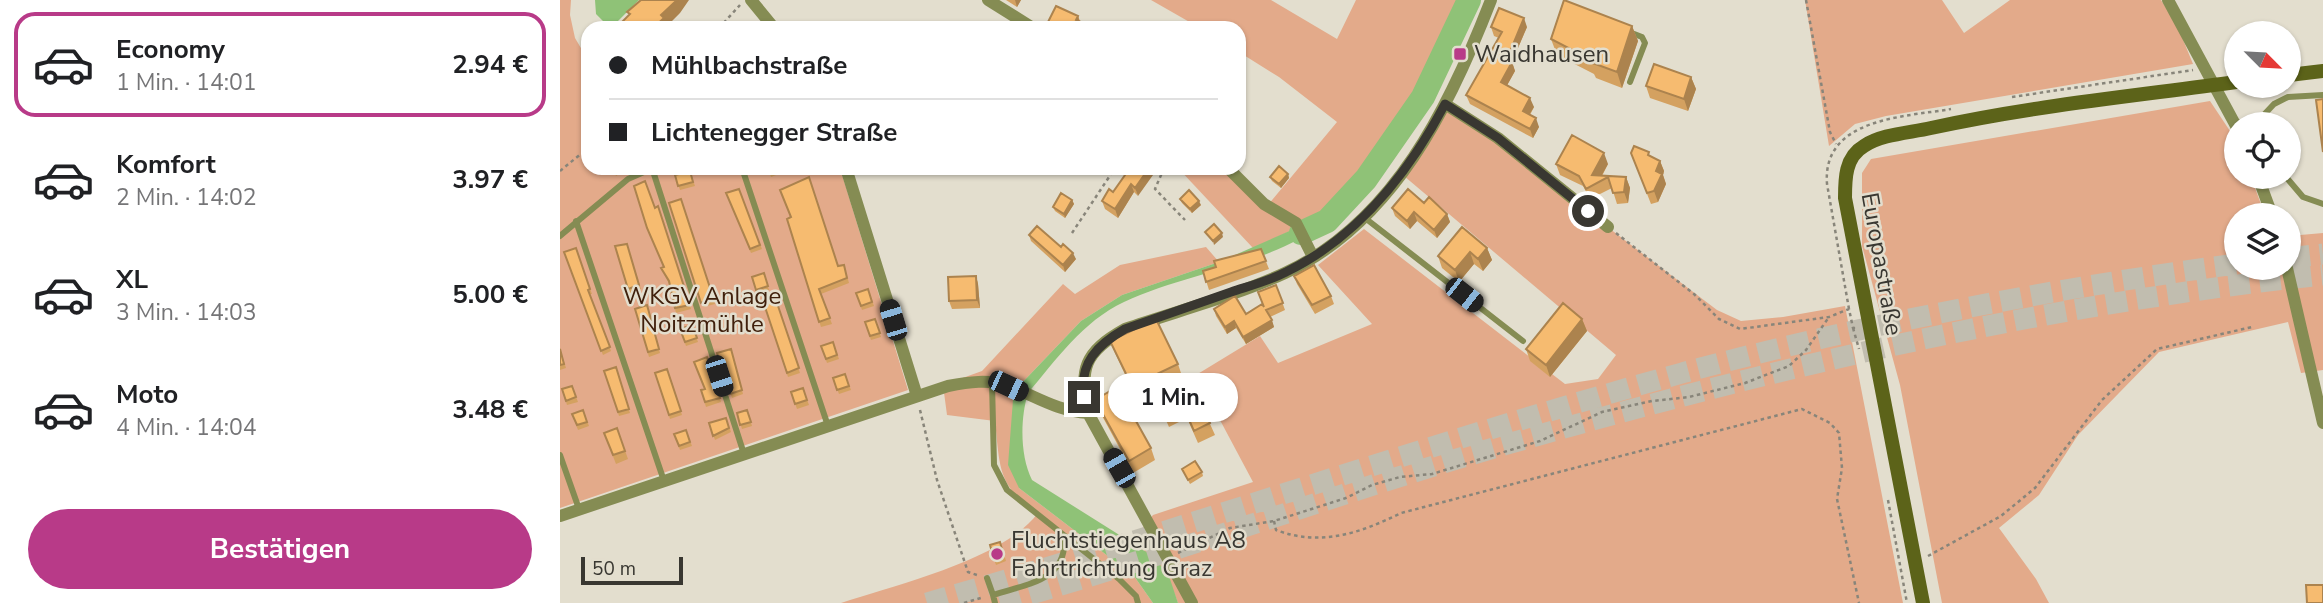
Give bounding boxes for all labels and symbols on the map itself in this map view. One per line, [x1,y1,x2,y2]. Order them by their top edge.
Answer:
north arrow [2224,21,2301,98]
place label: Waidhausen [1474,38,1609,70]
marker: Waidhausen [1452,46,1468,62]
street label: Europastraße [1854,190,1910,338]
route start [1572,195,1604,227]
car [1441,274,1488,316]
park label: WKGV Anlage Noitzmühle [623,280,781,340]
car [877,297,910,343]
car [703,353,736,399]
car [985,368,1032,404]
callout: 1 Min. [1108,372,1238,422]
route end [1068,381,1100,413]
car [1100,445,1139,491]
place label: Fluchtstiegenhaus A8 Fahrtrichtung Graz [1011,524,1246,584]
marker: Fluchtstiegenhaus A8 Fahrtrichtung Graz [989,546,1005,562]
scale bar [581,554,682,586]

